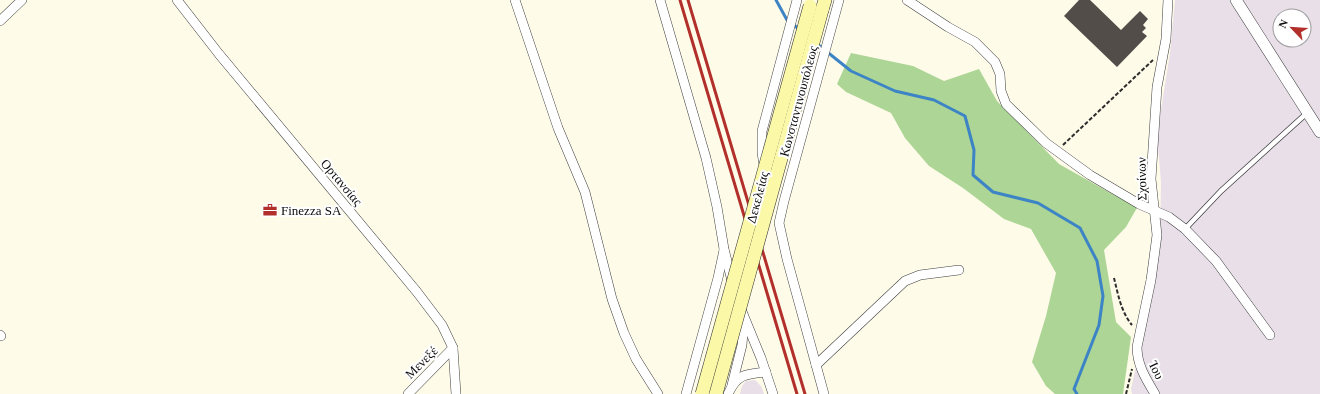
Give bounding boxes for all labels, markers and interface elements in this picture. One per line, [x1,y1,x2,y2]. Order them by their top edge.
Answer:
north arrow [1272,8,1312,48]
text: N [1276,18,1290,30]
street label: Κωνσταντινουπόλεως [776,43,821,158]
street label: Ορτανσίας [318,156,366,209]
street label: Σχοίνων [1134,157,1149,201]
street label: Δεκελείας [743,169,772,225]
office icon: Finezza SA [262,202,278,218]
place label: Finezza SA [281,203,342,218]
street label: Μενεξέ [402,343,441,382]
street label: Ίου [1145,358,1167,382]

